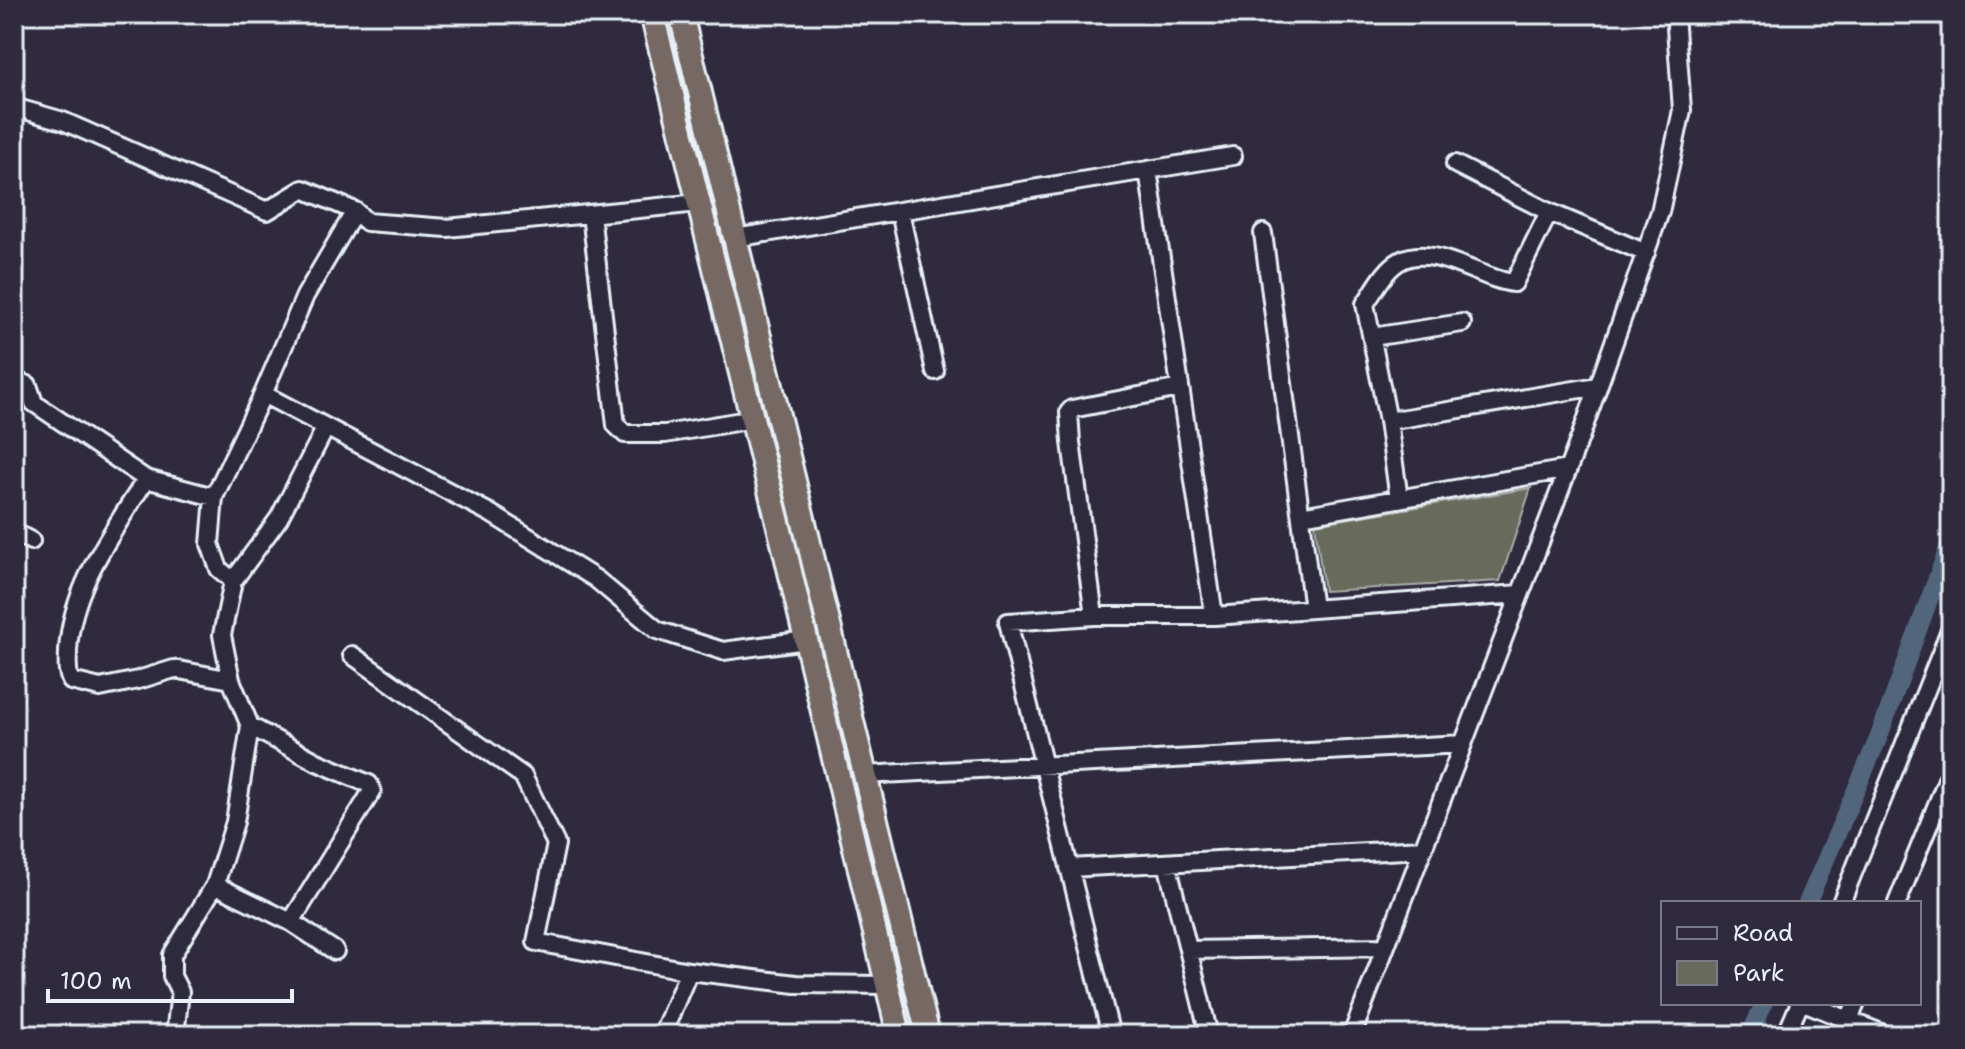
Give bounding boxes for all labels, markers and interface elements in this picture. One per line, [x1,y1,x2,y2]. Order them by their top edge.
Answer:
legend [1661,901,1921,1005]
text: Road [1733,917,1793,949]
scale bar [48,953,292,1003]
text: Park [1733,957,1785,989]
text: 100 m [60,965,132,997]

